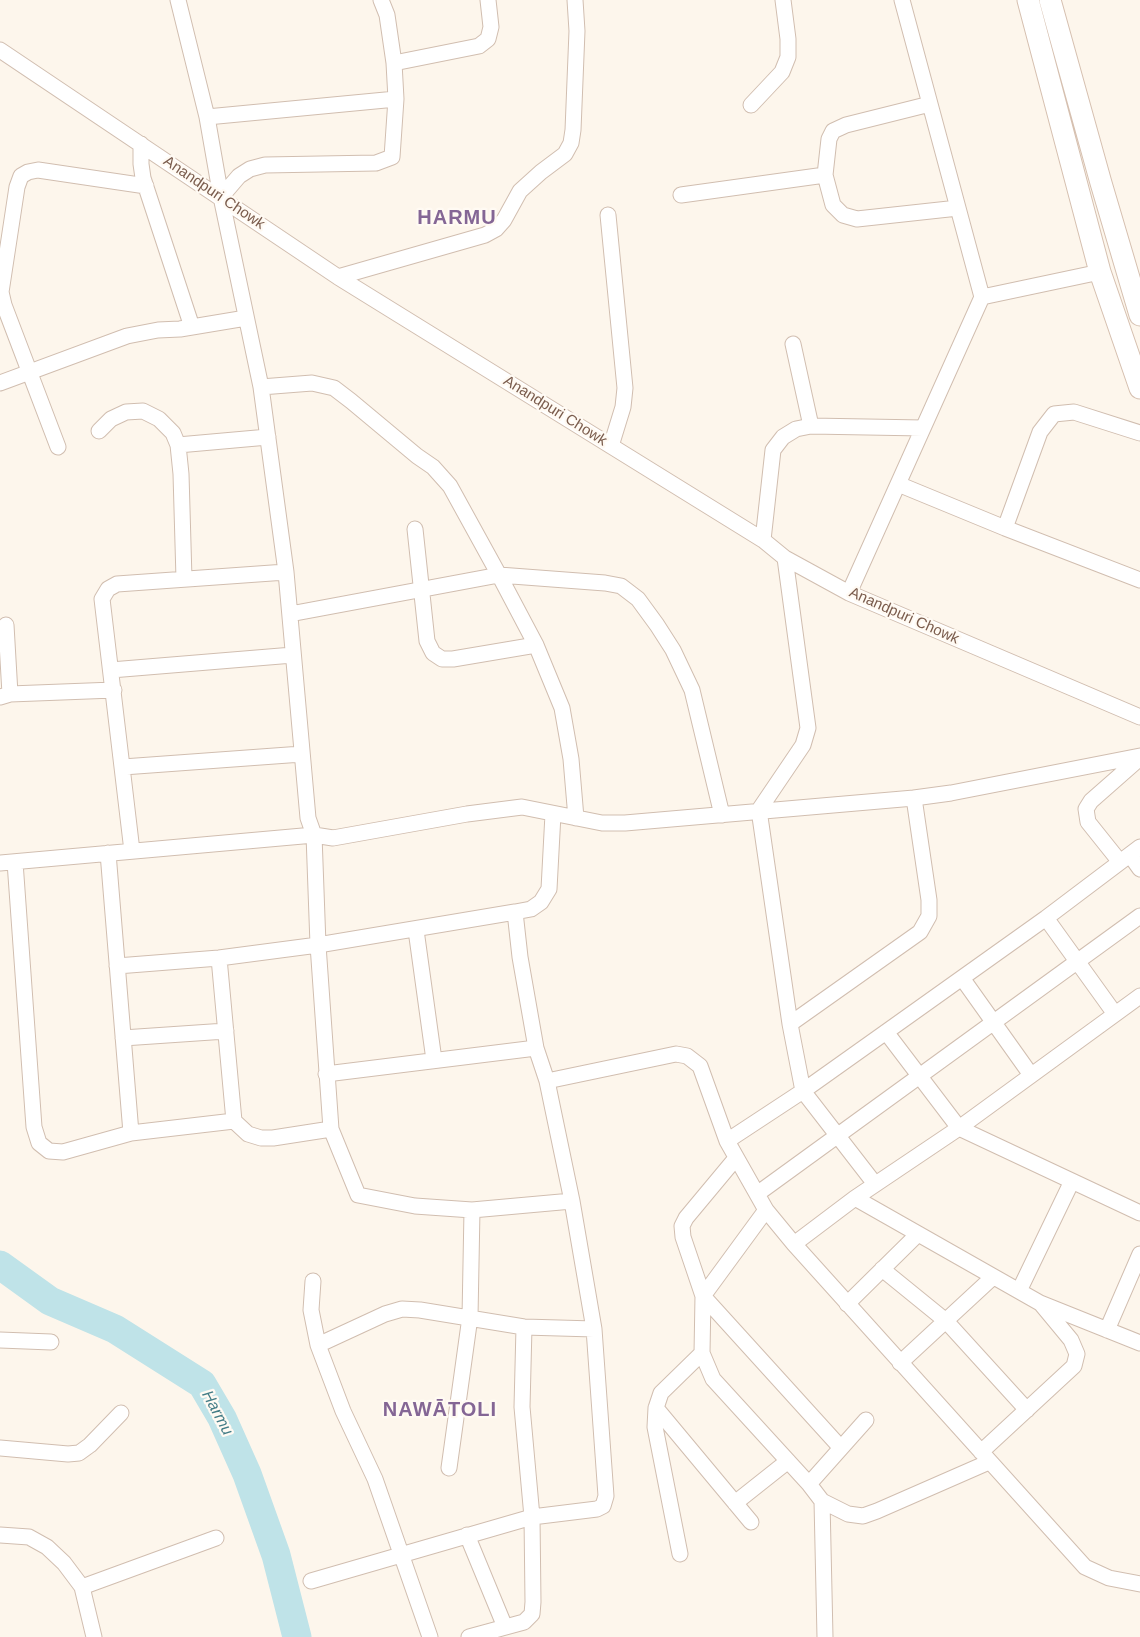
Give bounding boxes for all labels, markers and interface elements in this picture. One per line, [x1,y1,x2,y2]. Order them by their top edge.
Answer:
street label: Anandpuri Chowk [160,152,268,234]
district label: HARMU [417,206,497,230]
street label: Anandpuri Chowk [500,372,610,450]
street label: Anandpuri Chowk [846,584,962,648]
water label: Harmu [197,1387,237,1439]
district label: NAWĀTOLI [382,1398,498,1422]

